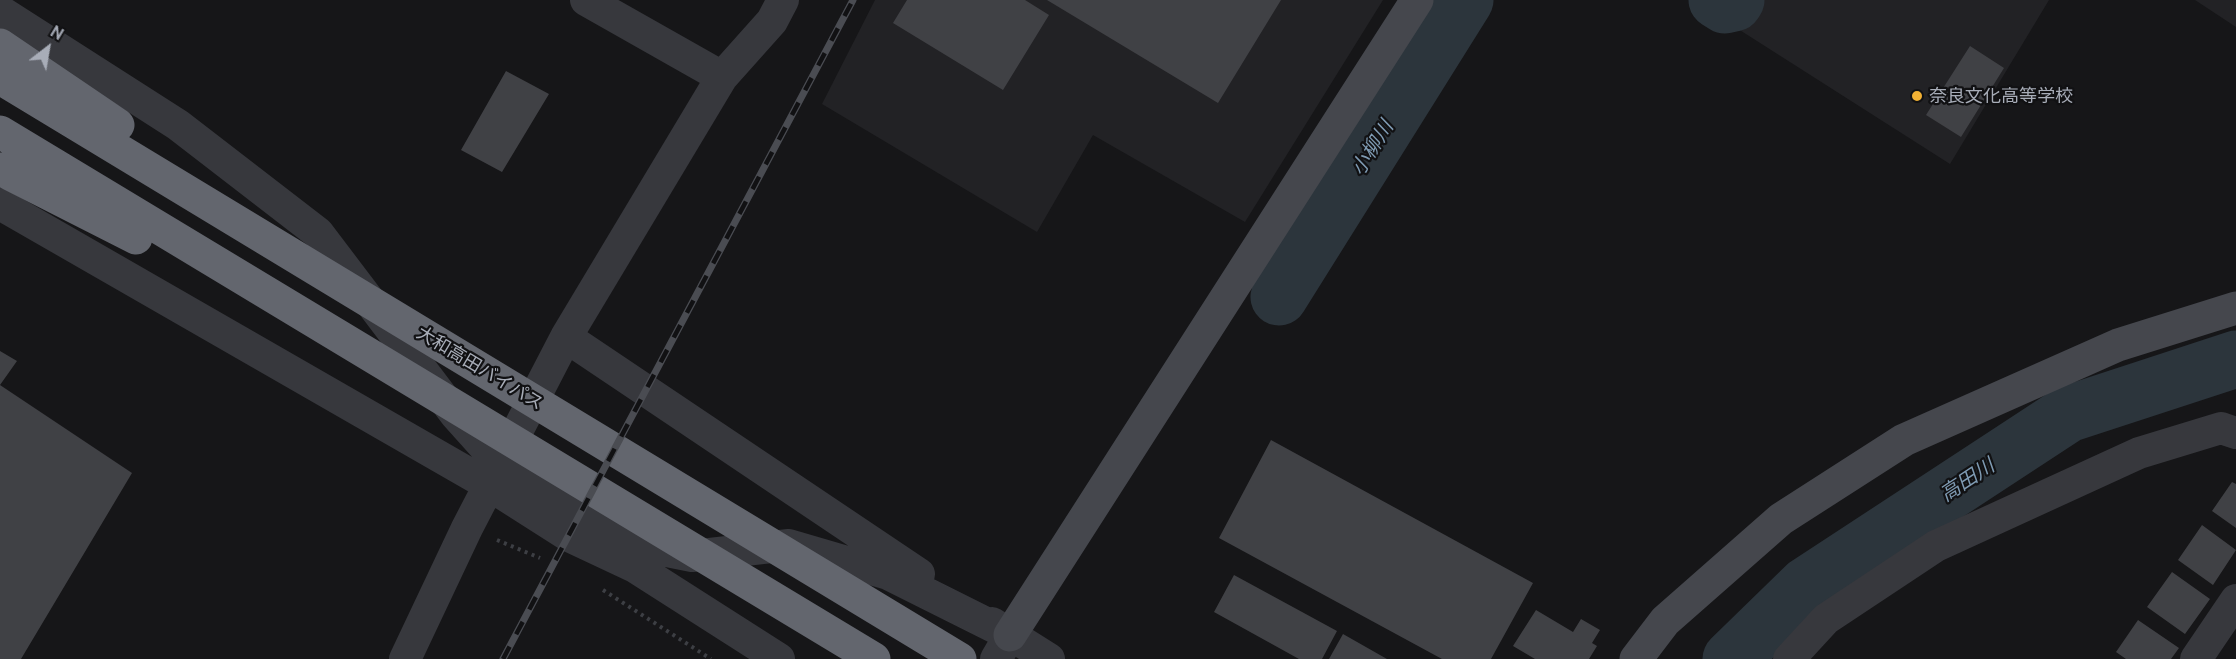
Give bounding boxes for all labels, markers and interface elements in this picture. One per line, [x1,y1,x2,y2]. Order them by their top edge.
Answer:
north arrow [18,18,78,78]
text: N [48,22,67,43]
place label: 奈良文化高等学校 [1929,85,2073,107]
marker: 奈良文化高等学校 [1910,89,1924,103]
water label: 小柳川 [1346,116,1398,180]
street label: 大和高田バイパス [413,322,547,414]
water label: 高田川 [1935,454,1999,506]

